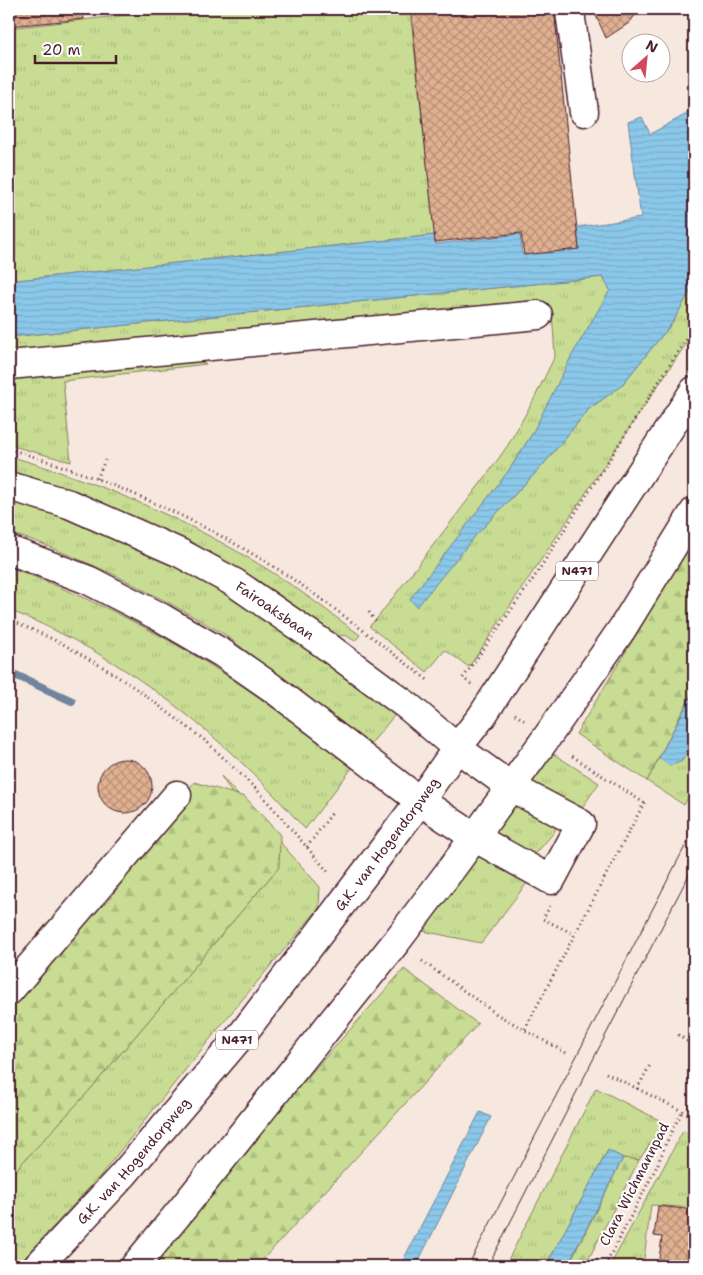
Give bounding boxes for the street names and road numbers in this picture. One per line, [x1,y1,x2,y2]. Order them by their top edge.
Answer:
road number: N471 [556,562,598,580]
street label: Fairoaksbaan [232,577,318,644]
street label: G.K. van Hogendorpweg [331,774,443,914]
road number: N471 [216,1030,258,1050]
street label: G.K. van Hogendorpweg [73,1094,194,1228]
street label: Clara Wichmannpad [595,1119,673,1249]

